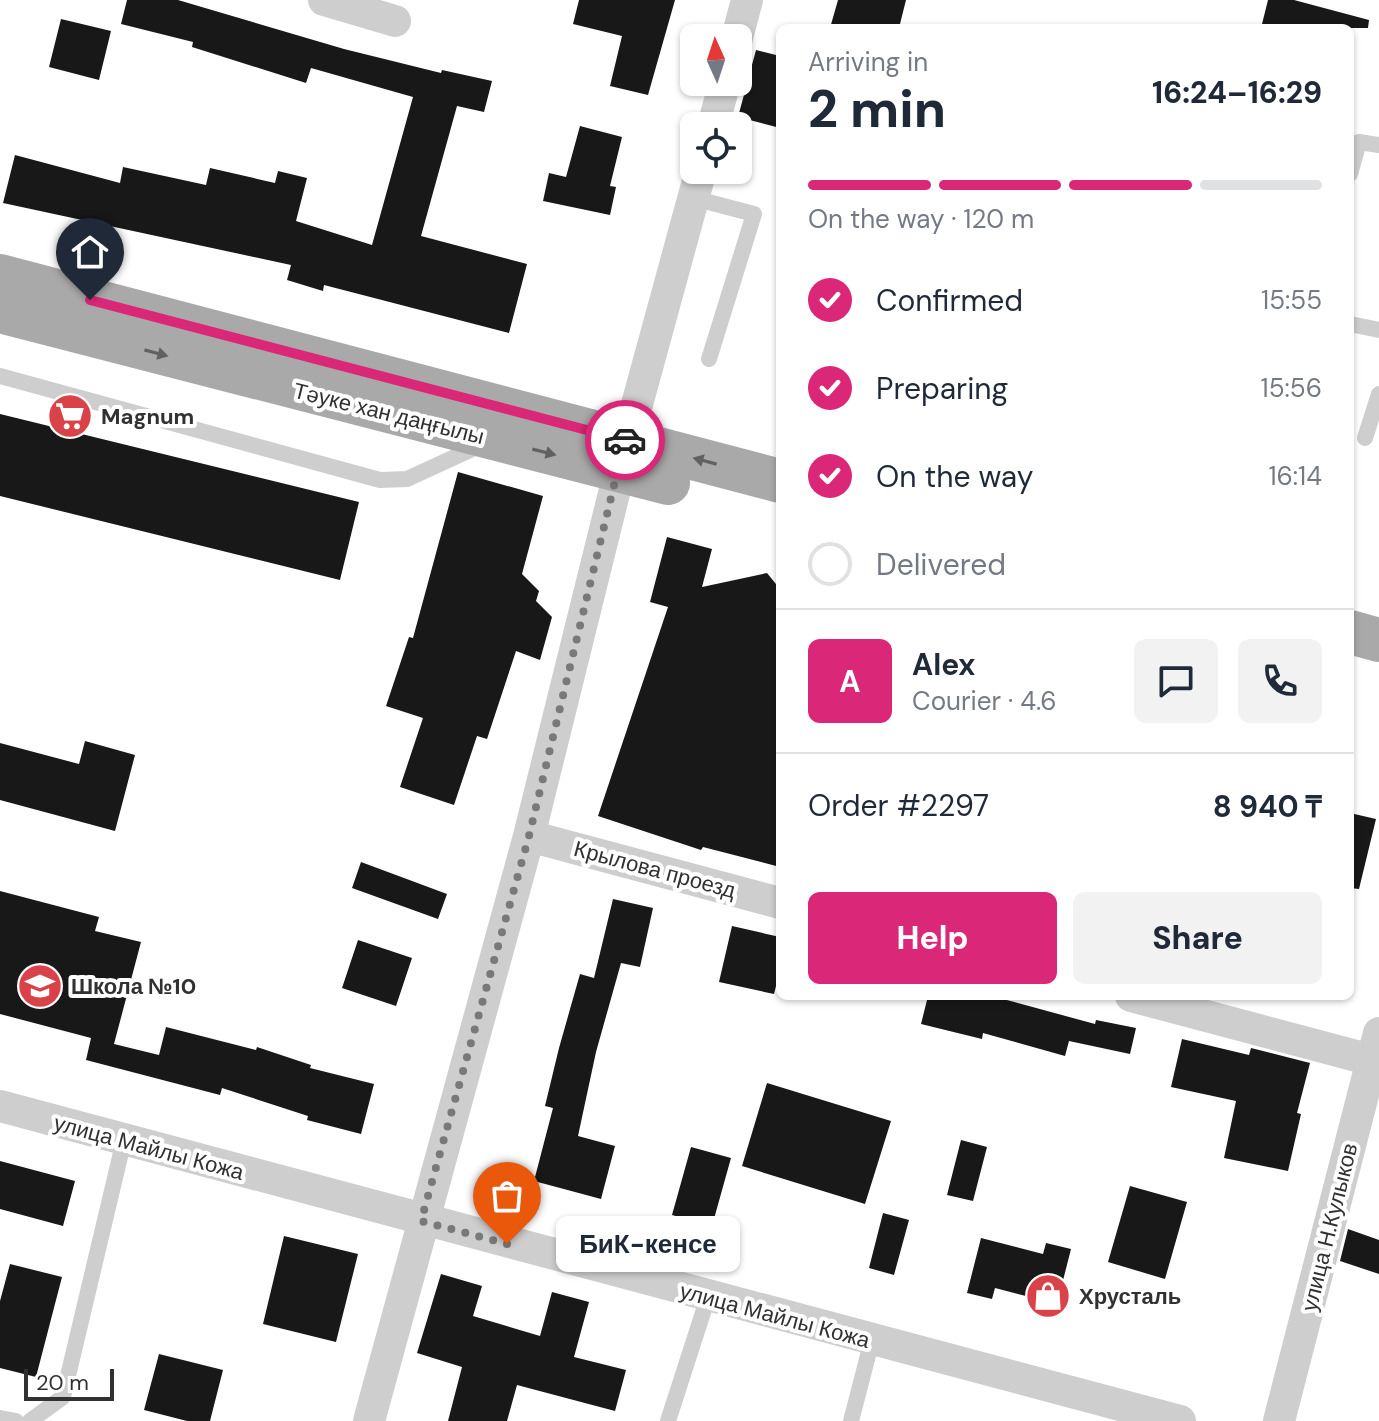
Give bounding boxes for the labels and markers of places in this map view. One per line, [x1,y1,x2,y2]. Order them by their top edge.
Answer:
pin [56,218,124,300]
supermarket icon: Magnum [46,392,94,440]
place label: Magnum [101,402,194,431]
school or university icon: Школа №10 [16,962,64,1010]
place label: Школа №10 [71,972,196,1001]
pin [473,1162,541,1244]
callout: БиК-кенсе [555,1216,739,1272]
shop icon: Хрусталь [1024,1272,1072,1320]
place label: Хрусталь [1079,1282,1181,1311]

